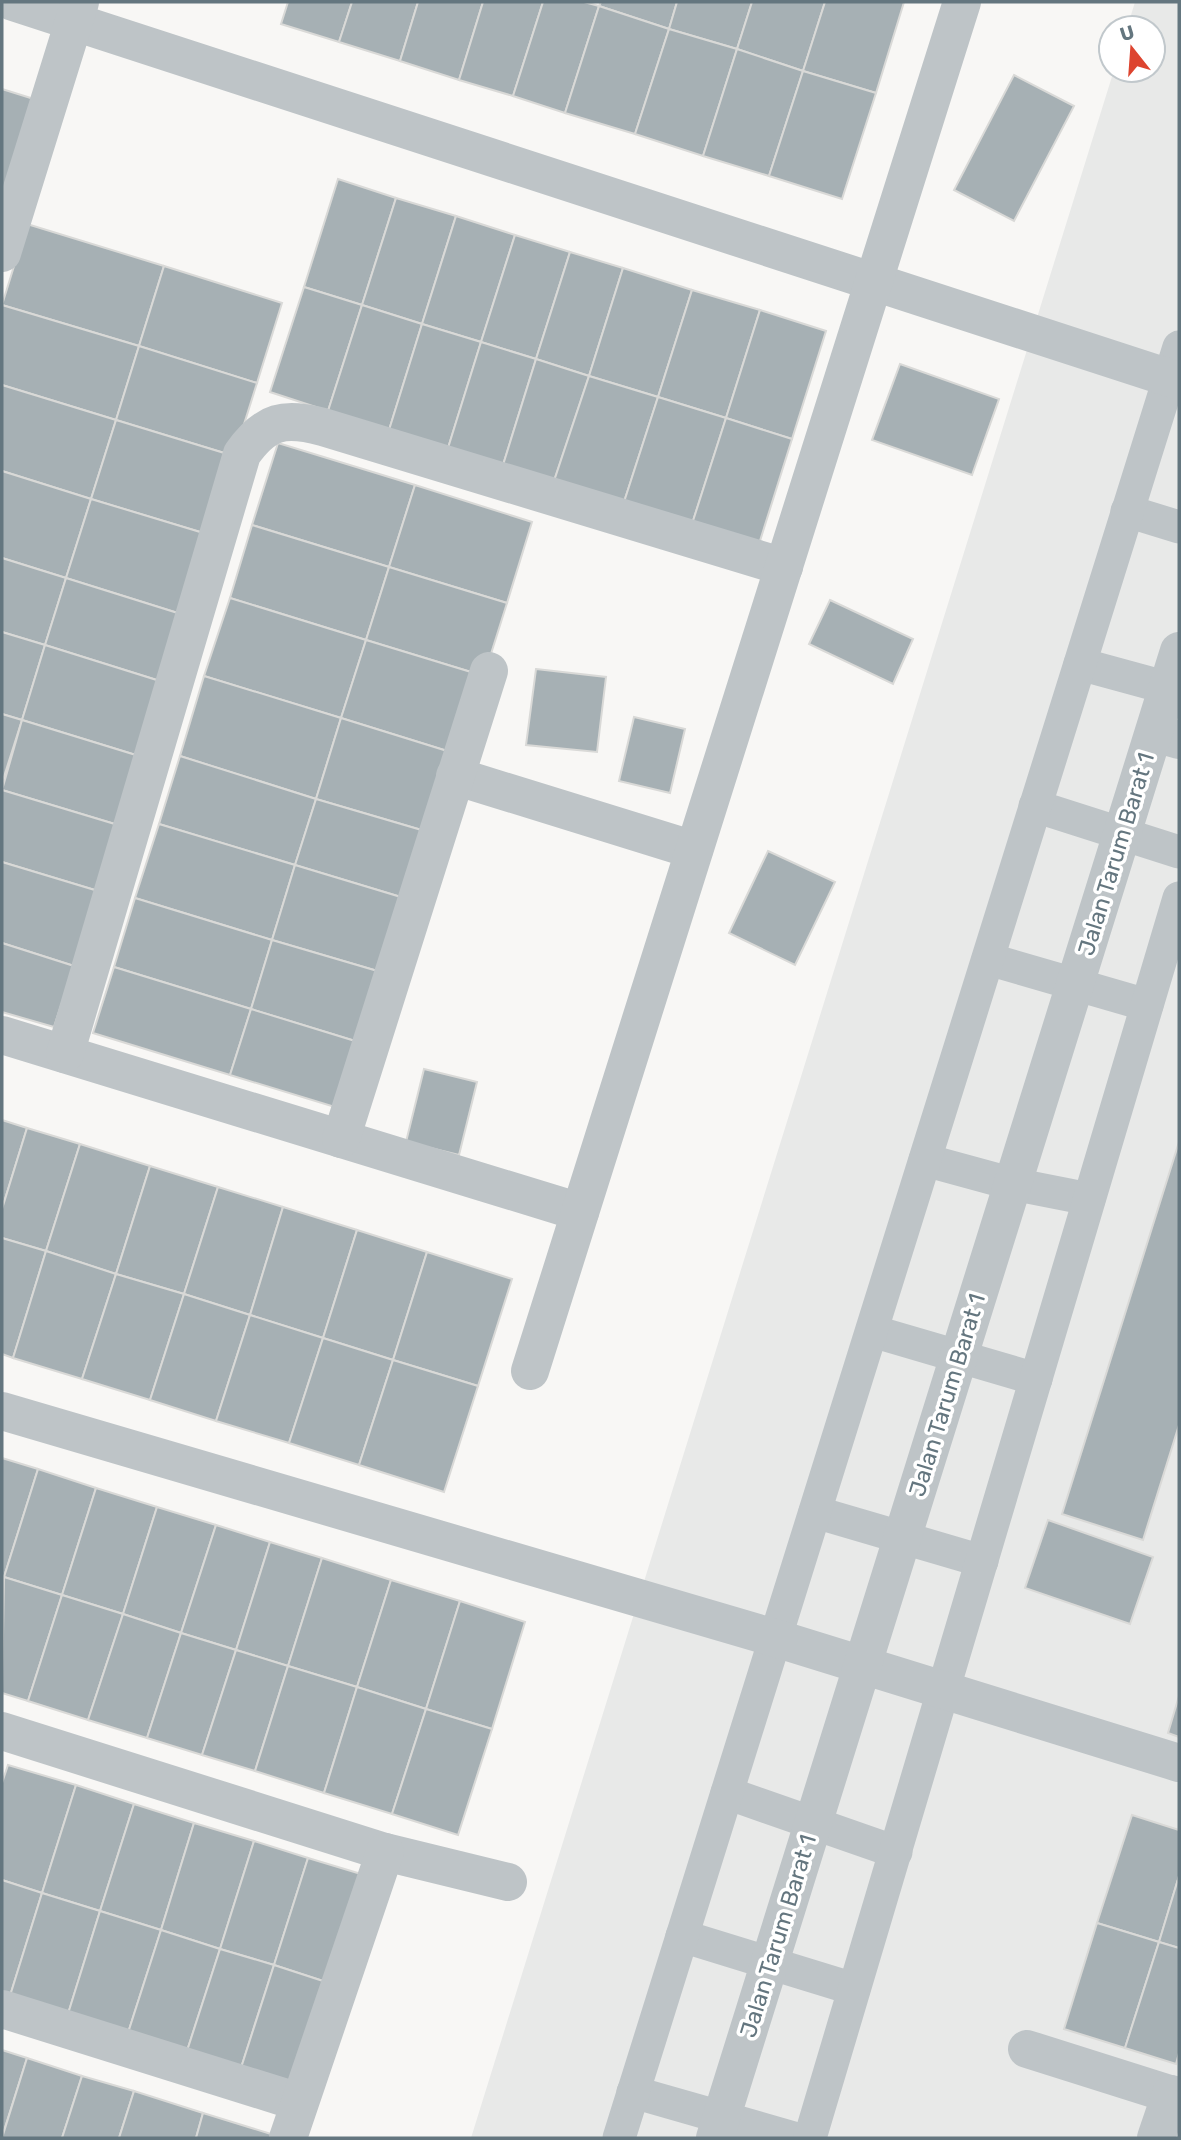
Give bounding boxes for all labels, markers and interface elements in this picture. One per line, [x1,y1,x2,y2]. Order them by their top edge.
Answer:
north arrow [1097,14,1167,84]
text: U [1117,20,1137,46]
street label: Jalan Tarum Barat 1 [1072,749,1160,959]
street label: Jalan Tarum Barat 1 [903,1290,991,1500]
street label: Jalan Tarum Barat 1 [734,1831,822,2041]

